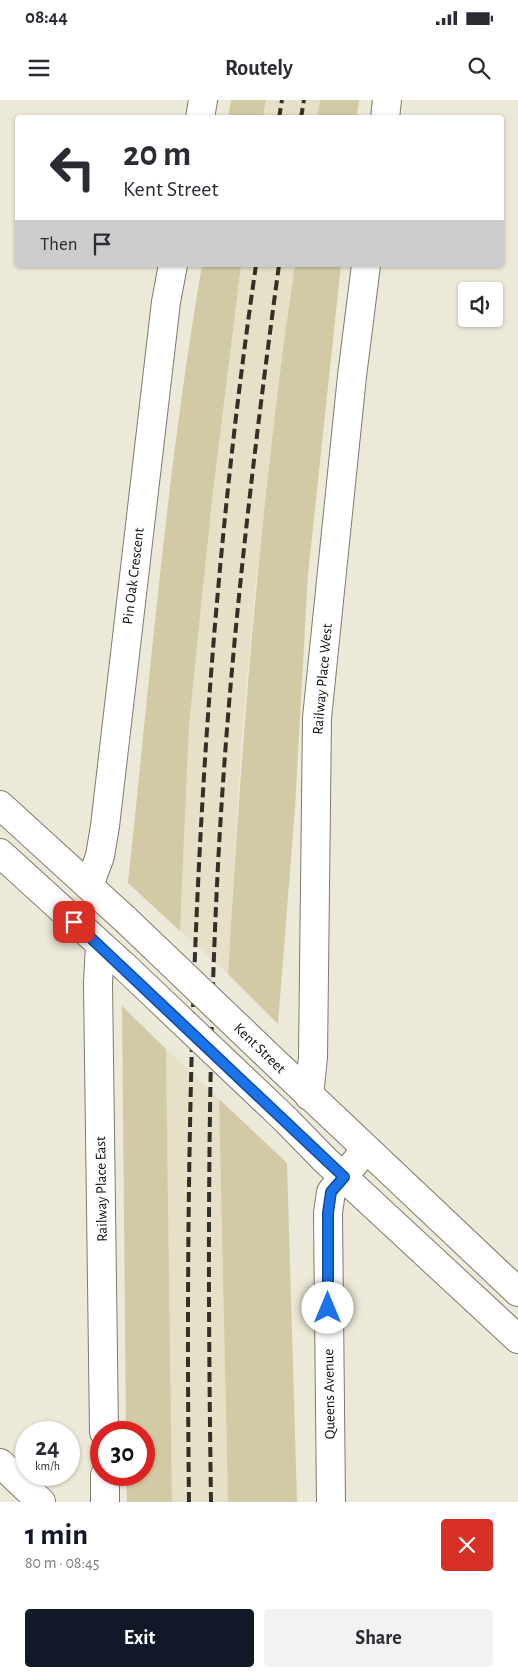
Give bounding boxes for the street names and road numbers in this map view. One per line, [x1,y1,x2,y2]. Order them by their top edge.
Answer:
street label: Pin Oak Crescent [120,527,147,625]
street label: Railway Place West [310,623,335,735]
street label: Kent Street [231,1020,288,1077]
street label: Railway Place East [93,1136,110,1242]
street label: Queens Avenue [321,1349,338,1439]

